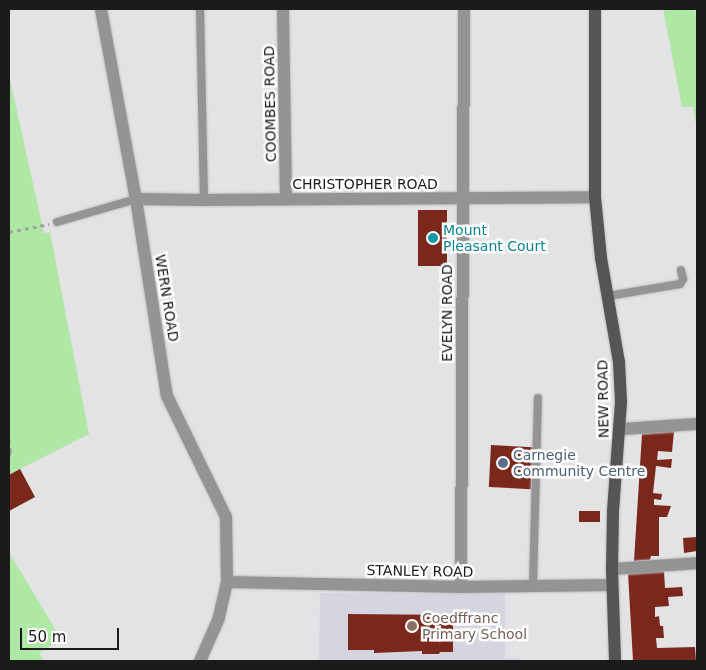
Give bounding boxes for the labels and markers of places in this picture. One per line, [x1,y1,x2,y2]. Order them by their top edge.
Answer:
place label: Mount Pleasant Court [443,222,546,254]
marker: Mount Pleasant Court [427,232,439,244]
place label: Carnegie Community Centre [513,447,645,480]
marker: Carnegie Community Centre [497,457,509,469]
place label: Coedffranc Primary School [422,610,527,642]
marker: Coedffranc Primary School [406,620,418,632]

